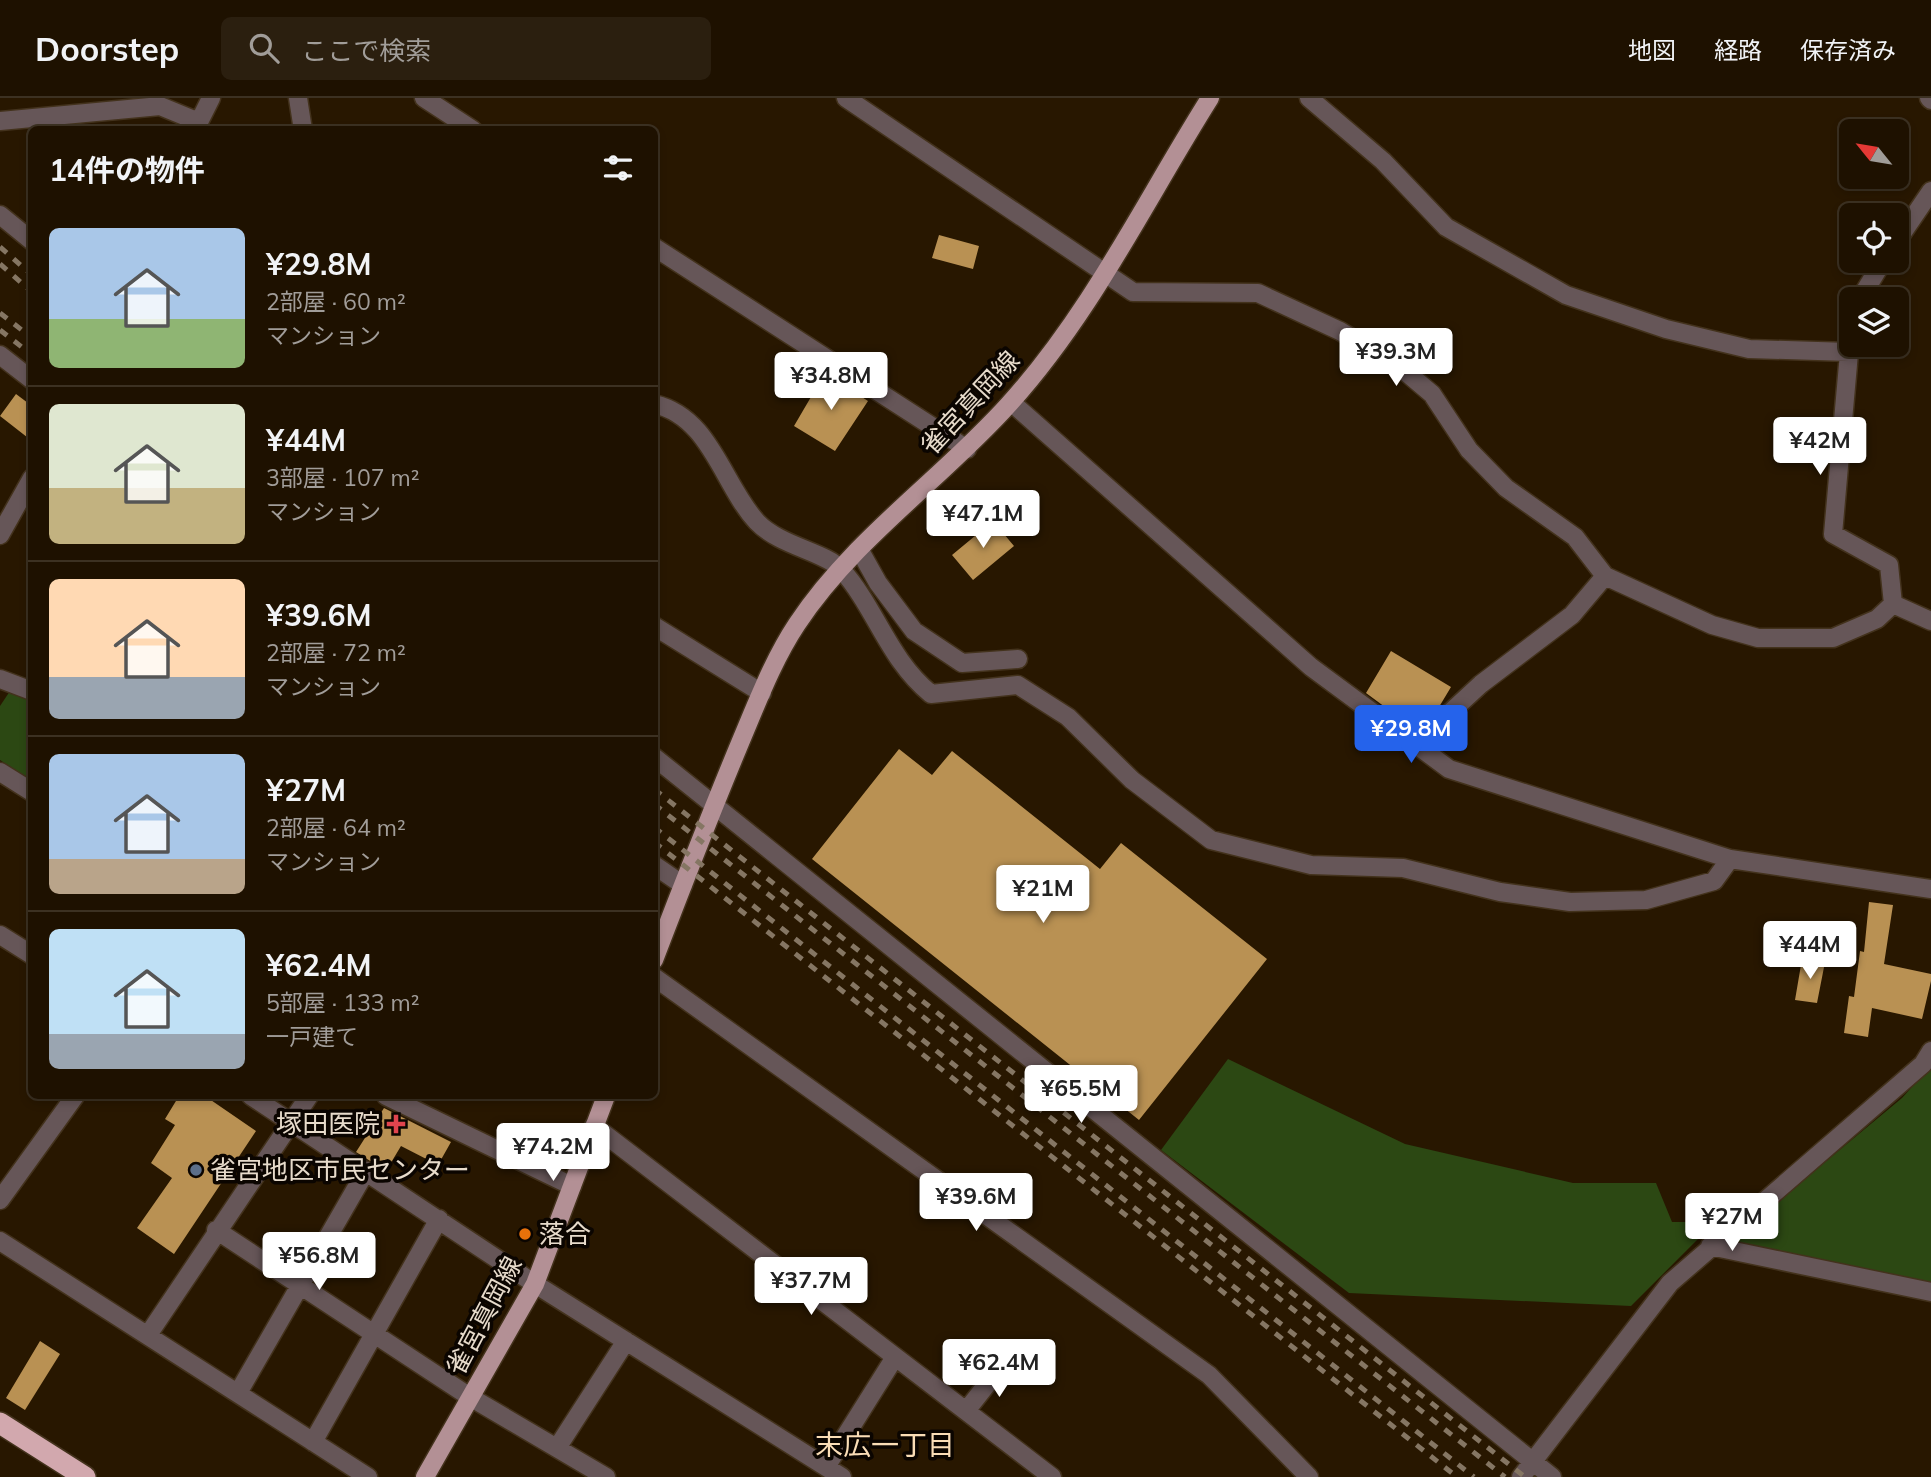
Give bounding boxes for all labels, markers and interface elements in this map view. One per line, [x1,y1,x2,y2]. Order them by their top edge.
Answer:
search box [221,17,711,80]
text: Doorstep [35,28,179,69]
icon: search [245,29,283,67]
text: ここで検索 [301,34,431,67]
text: 地図 [1628,35,1676,65]
text: 経路 [1714,35,1762,65]
text: 保存済み [1800,35,1896,65]
north arrow [1839,119,1909,189]
map controls [1839,119,1909,357]
icon: filters [599,149,637,187]
text: 14件の物件 [49,151,205,189]
button: locate [1839,203,1909,273]
text: ¥29.8M [266,245,372,283]
icon: home [105,256,189,340]
text: 2部屋 · 60 m² [266,287,406,316]
button: layers [1839,287,1909,357]
text: マンション [266,321,381,350]
pin: ¥39.3M [1339,328,1453,388]
text: ¥39.3M [1356,336,1436,365]
street label: 雀宮真岡線 [913,344,1026,461]
pin: ¥34.8M [774,352,888,412]
text: ¥34.8M [791,360,871,389]
pin: ¥42M [1779,418,1861,477]
text: ¥44M [266,421,346,459]
text: ¥42M [1789,425,1851,454]
icon: home [105,432,189,516]
text: 3部屋 · 107 m² [266,463,419,492]
pin: ¥47.1M [926,490,1040,550]
text: マンション [266,497,381,526]
text: ¥47.1M [943,498,1023,527]
text: ¥39.6M [266,596,372,634]
icon: home [105,607,189,691]
text: 2部屋 · 72 m² [266,638,406,667]
text: マンション [266,672,381,701]
pin: ¥29.8M [1354,706,1468,765]
text: ¥29.8M [1371,713,1451,742]
text: ¥27M [266,771,346,809]
icon: home [105,782,189,866]
text: 2部屋 · 64 m² [266,813,406,842]
text: マンション [266,847,381,876]
pin: ¥21M [1002,866,1084,925]
text: ¥21M [1012,873,1074,902]
pin: ¥44M [1769,922,1851,981]
text: ¥44M [1779,929,1841,958]
text: ¥62.4M [266,946,372,984]
icon: home [105,957,189,1041]
text: 5部屋 · 133 m² [266,988,419,1017]
text: 一戸建て [266,1022,358,1051]
pin: ¥65.5M [1024,1066,1138,1125]
text: ¥65.5M [1041,1073,1121,1102]
place label: 塚田医院 [276,1107,380,1140]
marker: 塚田医院 [386,1114,406,1134]
pin: ¥74.2M [496,1124,610,1183]
text: ¥74.2M [513,1131,593,1160]
place label: 雀宮地区市民センター [210,1153,470,1186]
marker: 雀宮地区市民センター [188,1162,204,1178]
pin: ¥39.6M [919,1174,1033,1233]
text: ¥39.6M [936,1181,1016,1210]
pin: ¥27M [1691,1194,1773,1253]
text: ¥27M [1701,1201,1763,1230]
place label: 落合 [539,1217,591,1250]
marker: 落合 [517,1226,533,1242]
pin: ¥56.8M [262,1232,376,1292]
text: ¥56.8M [279,1240,359,1269]
street label: 雀宮真岡線 [438,1251,529,1381]
pin: ¥37.7M [754,1258,868,1317]
text: ¥37.7M [771,1265,851,1294]
pin: ¥62.4M [942,1340,1056,1399]
text: ¥62.4M [959,1347,1039,1376]
district label: 末広一丁目 [815,1427,955,1462]

